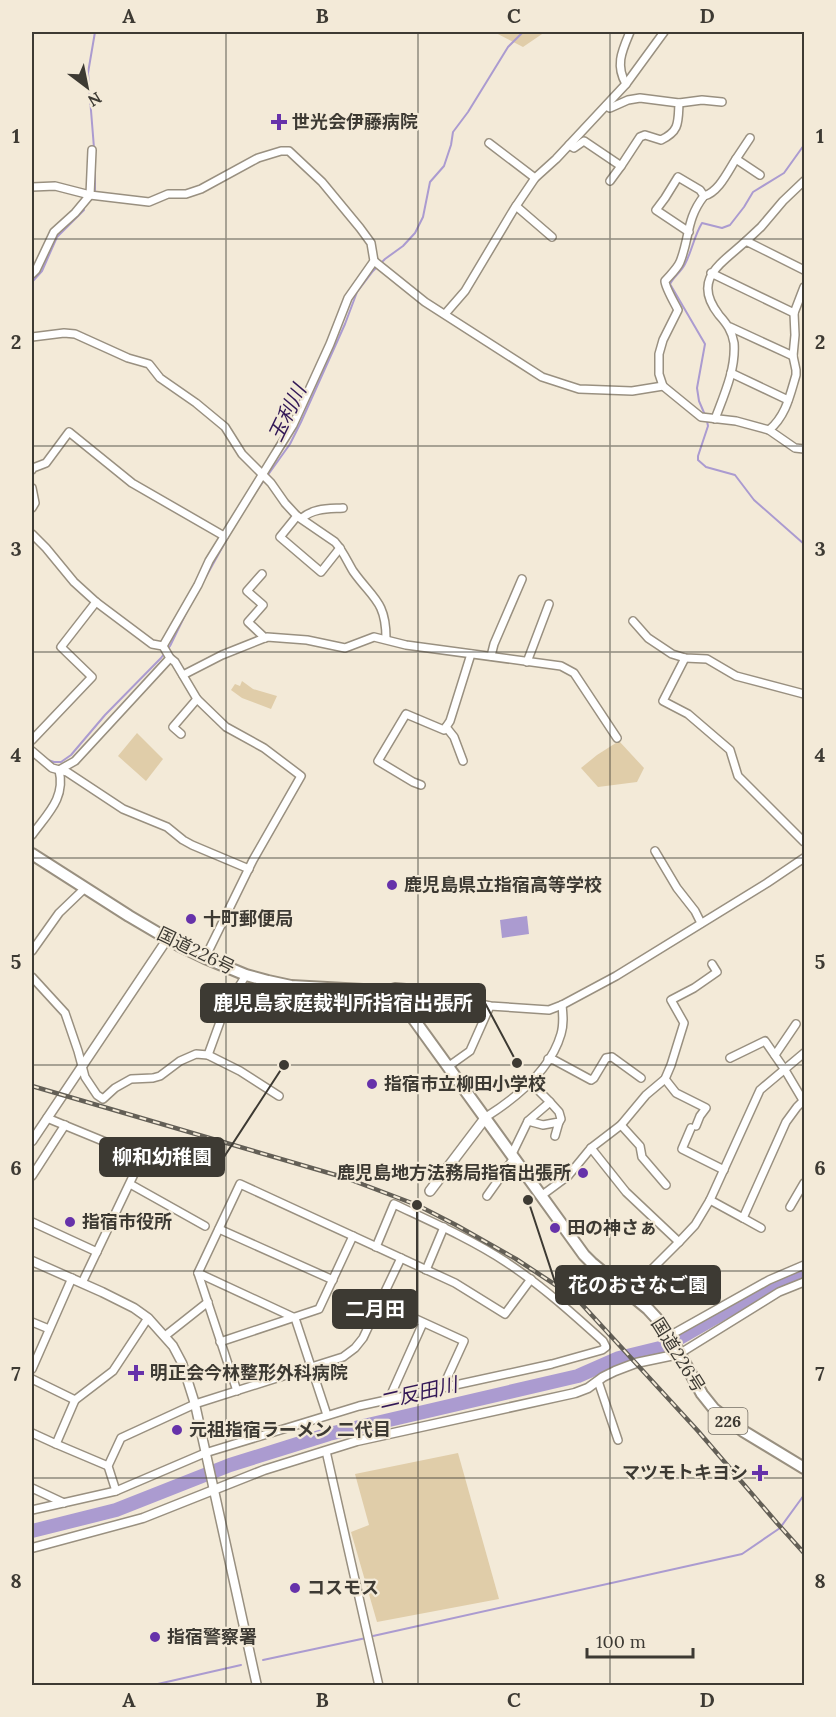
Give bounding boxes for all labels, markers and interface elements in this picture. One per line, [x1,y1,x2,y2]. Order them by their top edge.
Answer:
text: A [122,3,136,28]
text: B [315,3,329,28]
text: C [507,3,521,28]
text: D [699,3,715,28]
north arrow [57,57,117,117]
text: N [84,88,105,111]
place label: 世光会伊藤病院 [292,110,418,133]
marker: 世光会伊藤病院 [270,113,288,131]
text: 1 [12,123,20,148]
text: 1 [816,123,824,148]
text: 2 [11,329,21,354]
text: 2 [815,329,825,354]
water label: 玉利川 [262,379,312,445]
text: 3 [10,536,22,561]
text: 3 [814,536,826,561]
text: 4 [11,742,22,767]
text: 4 [815,742,826,767]
place label: 鹿児島県立指宿高等学校 [404,873,602,896]
marker: 鹿児島県立指宿高等学校 [385,878,399,892]
place label: 十町郵便局 [203,907,293,930]
marker: 十町郵便局 [184,912,198,926]
street label: 国道226号 [154,922,239,979]
text: 5 [11,949,22,974]
text: 5 [815,949,826,974]
callout: 鹿児島家庭裁判所指宿出張所 [201,984,485,1022]
text: 鹿児島家庭裁判所指宿出張所 [213,990,473,1015]
place label: 指宿市立柳田小学校 [384,1072,546,1095]
marker: 指宿市立柳田小学校 [365,1077,379,1091]
callout: 柳和幼稚園 [100,1138,224,1176]
text: 柳和幼稚園 [112,1144,212,1169]
text: 6 [10,1155,22,1180]
text: 6 [814,1155,826,1180]
place label: 鹿児島地方法務局指宿出張所 [337,1161,571,1184]
marker: 鹿児島地方法務局指宿出張所 [576,1166,590,1180]
place label: 指宿市役所 [82,1210,172,1233]
marker: 指宿市役所 [63,1215,77,1229]
place label: 田の神さぁ [567,1216,657,1239]
marker: 田の神さぁ [548,1221,562,1235]
callout: 花のおさなご園 [556,1266,720,1304]
text: 花のおさなご園 [568,1272,708,1297]
callout: 二月田 [333,1290,417,1328]
text: 二月田 [345,1296,405,1321]
street label: 国道226号 [646,1313,710,1396]
text: 7 [11,1361,21,1386]
place label: 明正会今林整形外科病院 [150,1361,348,1384]
text: 7 [815,1361,825,1386]
marker: 明正会今林整形外科病院 [127,1364,145,1382]
water label: 二反田川 [376,1371,462,1414]
road number: 226 [708,1408,748,1434]
place label: 元祖指宿ラーメン 二代目 [189,1418,391,1441]
marker: 元祖指宿ラーメン 二代目 [170,1423,184,1437]
place label: マツモトキヨシ [622,1461,748,1484]
marker: マツモトキヨシ [753,1466,767,1480]
text: 8 [10,1568,22,1593]
text: 8 [814,1568,826,1593]
place label: コスモス [307,1576,379,1599]
marker: コスモス [288,1581,302,1595]
scale bar [587,1621,694,1659]
place label: 指宿警察署 [167,1625,257,1648]
marker: 指宿警察署 [148,1630,162,1644]
text: 100 m [596,1630,646,1653]
text: A [122,1687,136,1712]
text: B [315,1687,329,1712]
text: C [507,1687,521,1712]
text: D [699,1687,715,1712]

